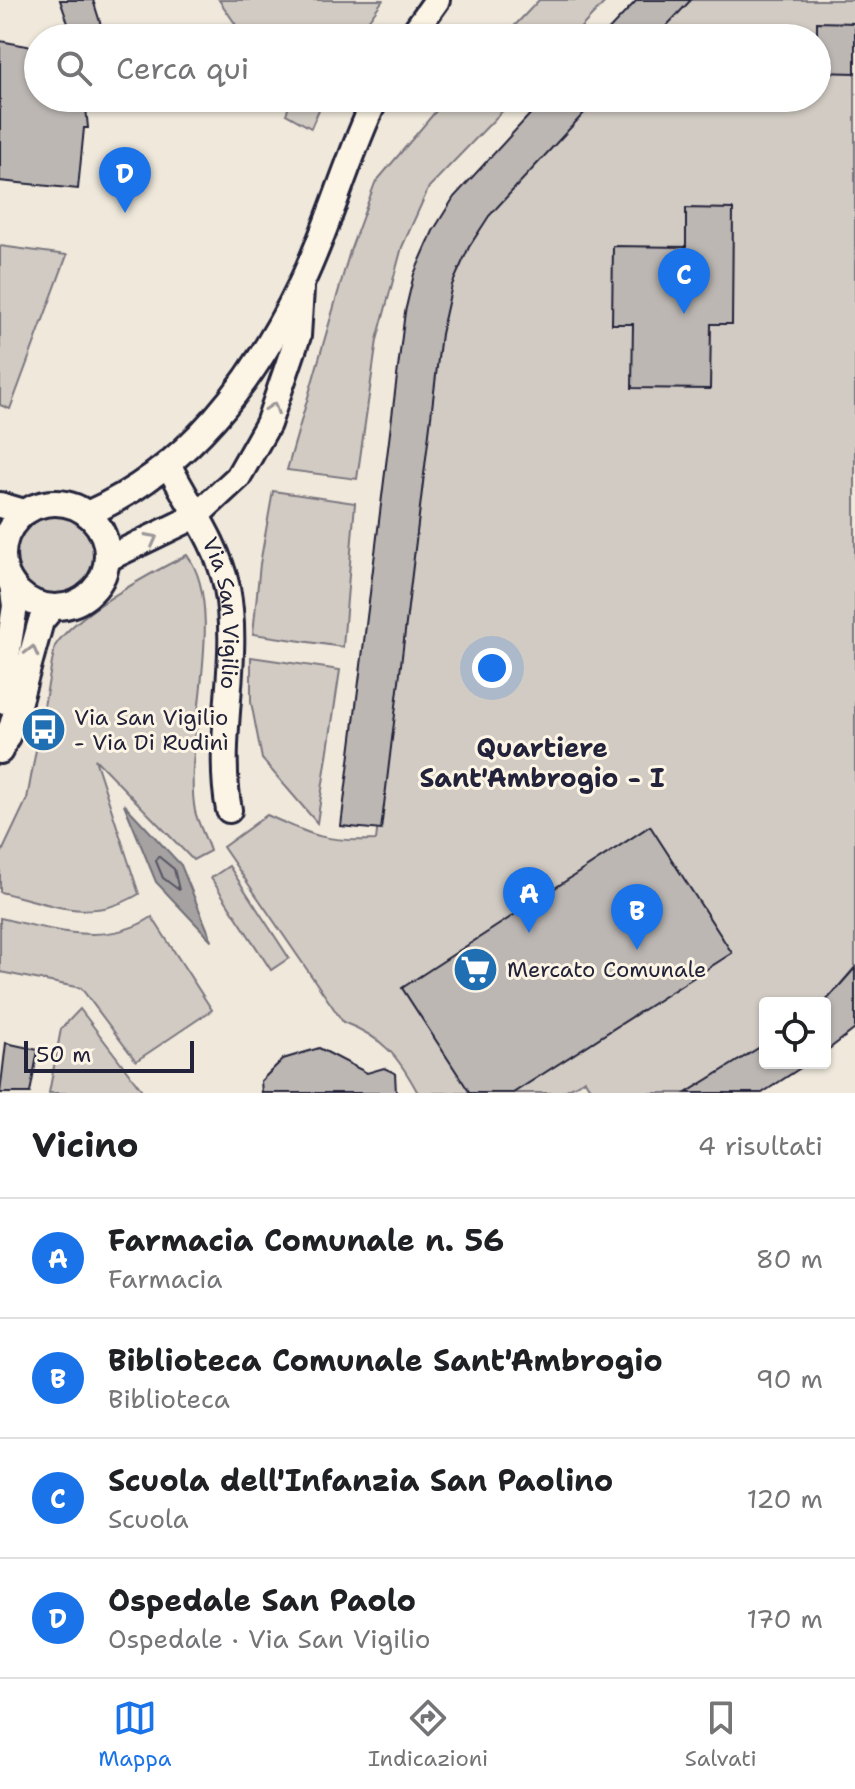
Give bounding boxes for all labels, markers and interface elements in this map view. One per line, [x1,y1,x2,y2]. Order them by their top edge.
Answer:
search box [24,24,831,112]
icon: search [52,46,96,90]
text: Cerca qui [116,48,249,89]
pin: D [99,147,151,213]
pin: C [658,248,710,314]
one-way arrow [263,402,280,416]
street label: Via San Vigilio [196,532,246,690]
one-way arrow [143,533,158,549]
one-way arrow [23,644,40,658]
your location [472,648,512,688]
place label: Via San Vigilio - Via Di Rudinì [74,703,229,757]
bus stop icon: Via San Vigilio - Via Di Rudinì [19,706,67,754]
district label: Quartiere Sant'Ambrogio - I [420,730,664,795]
pin: A [503,867,555,933]
pin: B [611,884,663,950]
supermarket icon: Mercato Comunale [452,945,500,993]
place label: Mercato Comunale [507,955,707,984]
map controls [759,997,831,1069]
button: locate [759,997,831,1069]
scale bar [24,1037,194,1073]
text: 50 m [36,1040,91,1069]
text: Vicino [32,1122,139,1168]
text: 4 risultati [698,1128,823,1163]
text: Farmacia Comunale n. 56 [108,1220,504,1261]
text: A [48,1241,68,1276]
text: 80 m [756,1241,823,1276]
text: Farmacia [108,1261,222,1296]
text: Biblioteca Comunale Sant'Ambrogio [108,1340,663,1381]
text: B [50,1361,66,1396]
text: 90 m [756,1361,823,1396]
text: Biblioteca [108,1381,230,1416]
text: Scuola dell'Infanzia San Paolino [108,1460,613,1501]
text: C [50,1481,66,1516]
text: 120 m [747,1481,823,1516]
text: Scuola [108,1501,189,1536]
text: Ospedale San Paolo [108,1580,416,1621]
text: D [49,1601,67,1636]
text: 170 m [746,1601,823,1636]
text: Ospedale · Via San Vigilio [108,1621,430,1656]
tab: Mappa [98,1696,171,1773]
tab: Indicazioni [368,1696,488,1773]
tab: Salvati [685,1696,757,1773]

